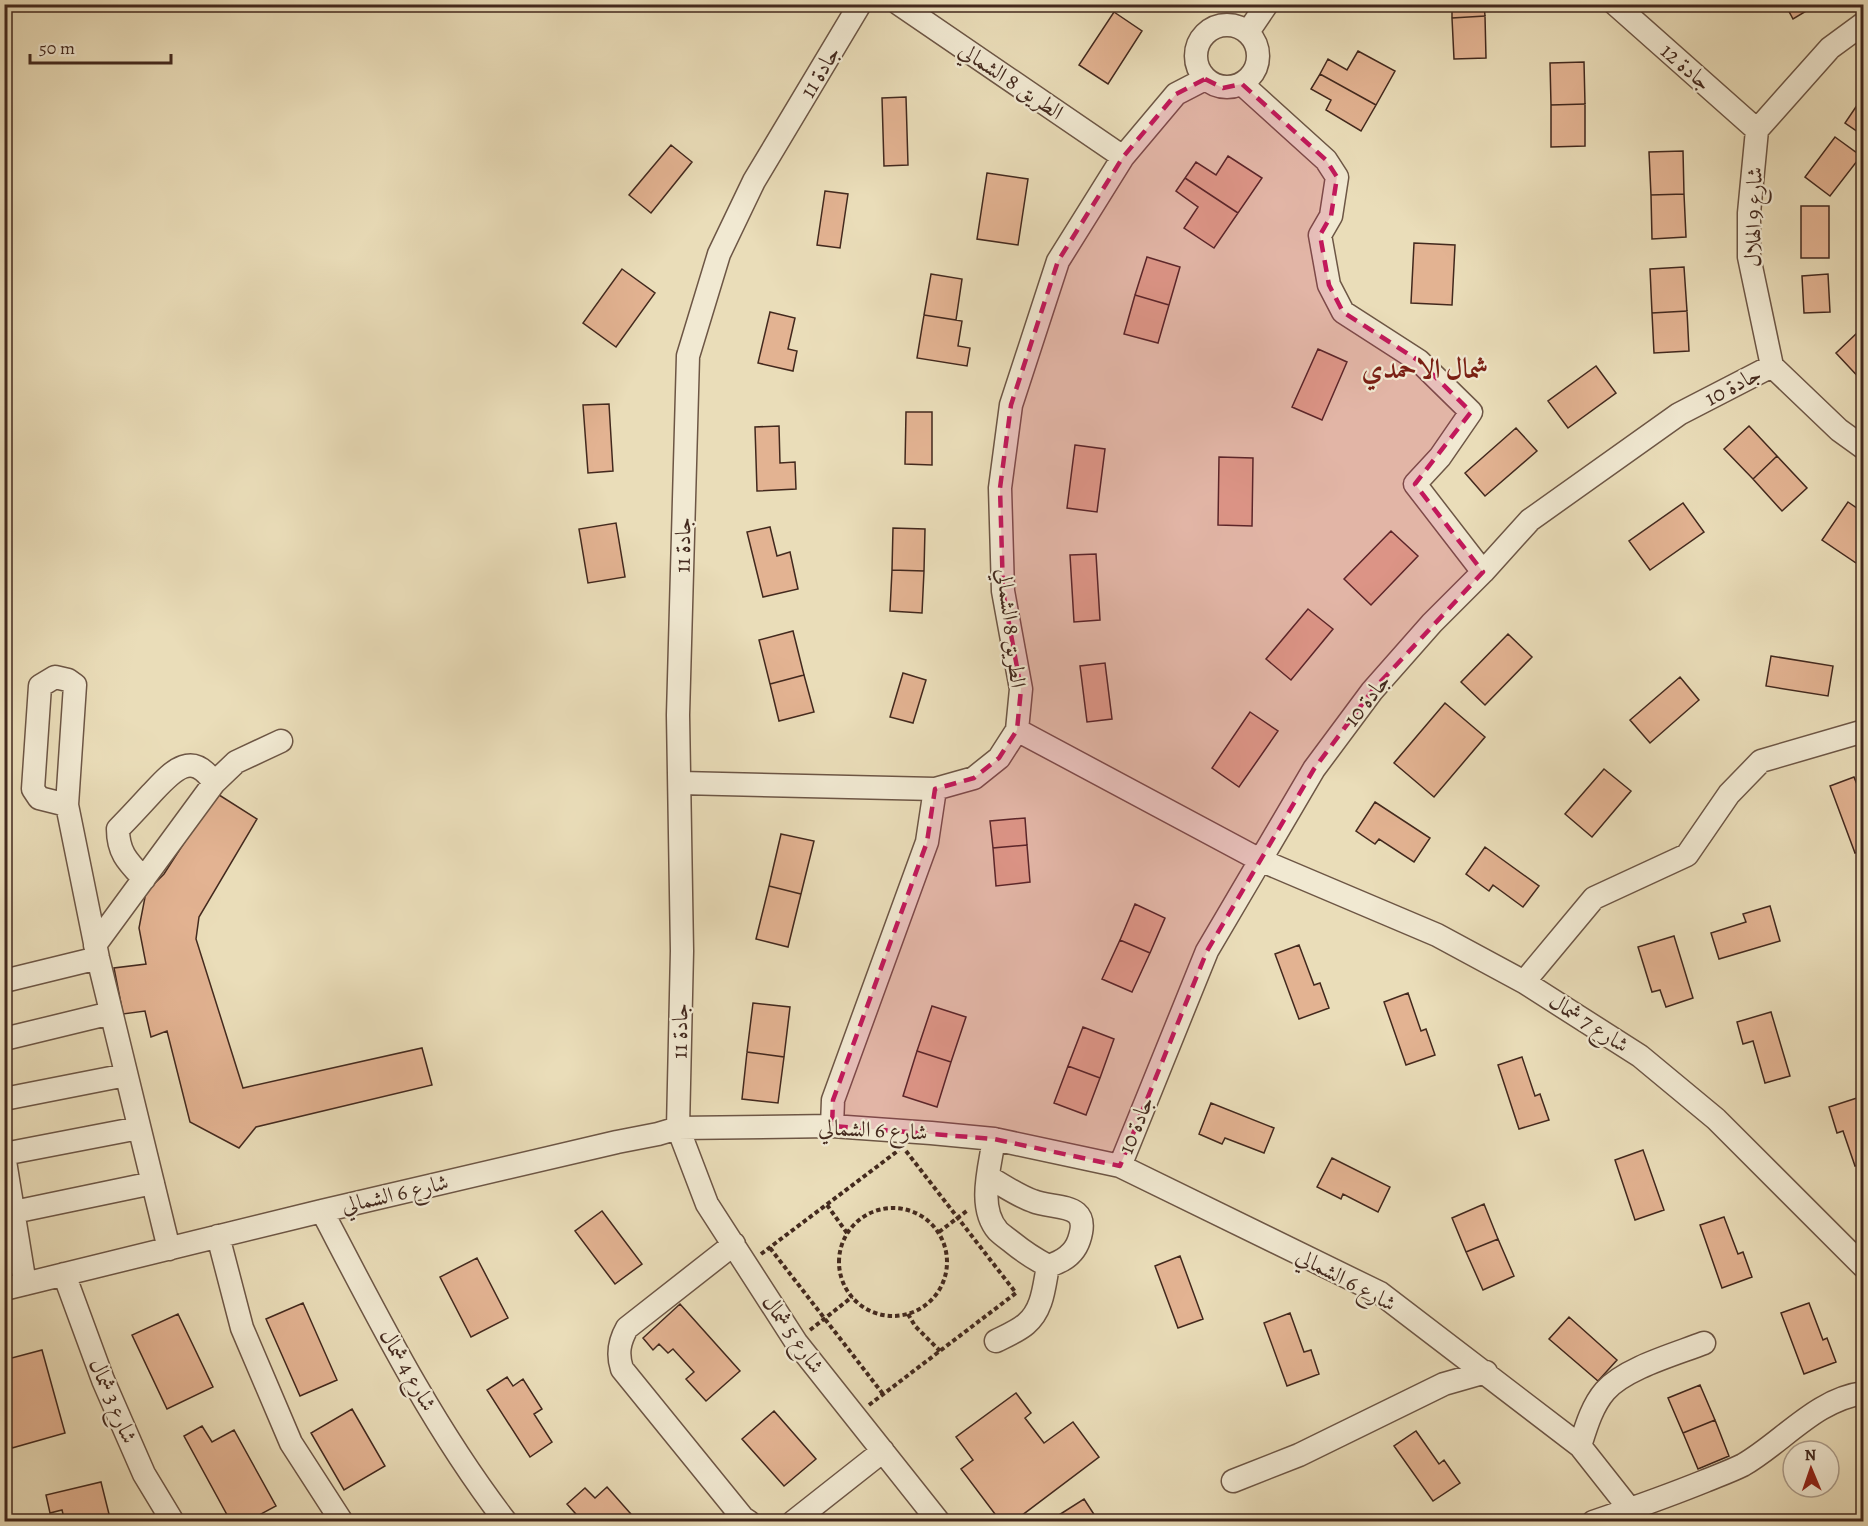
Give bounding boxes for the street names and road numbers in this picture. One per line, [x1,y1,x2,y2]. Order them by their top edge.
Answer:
street label: الطريق 8 الشمالي [951,35,1069,129]
street label: جادة 12 [1654,36,1718,98]
street label: جادة 11 [793,40,847,104]
street label: شارع 9 الهلال [1738,167,1773,268]
street label: جادة 10 [1699,359,1767,413]
street label: جادة 11 [668,517,698,573]
street label: الطريق 8 الشمالي [986,567,1033,690]
street label: جادة 10 [1337,667,1397,733]
street label: شارع 7 شمال [1542,986,1635,1063]
street label: جادة 11 [665,1003,695,1059]
street label: جادة 10 [1111,1092,1161,1158]
street label: شارع 6 الشمالي [818,1112,928,1151]
street label: شارع 6 الشمالي [338,1167,452,1224]
street label: شارع 6 الشمالي [1289,1241,1401,1322]
street label: شارع 5 شمال [752,1289,831,1381]
street label: شارع 4 شمال [370,1323,444,1418]
street label: شارع 3 شمال [79,1354,144,1449]

